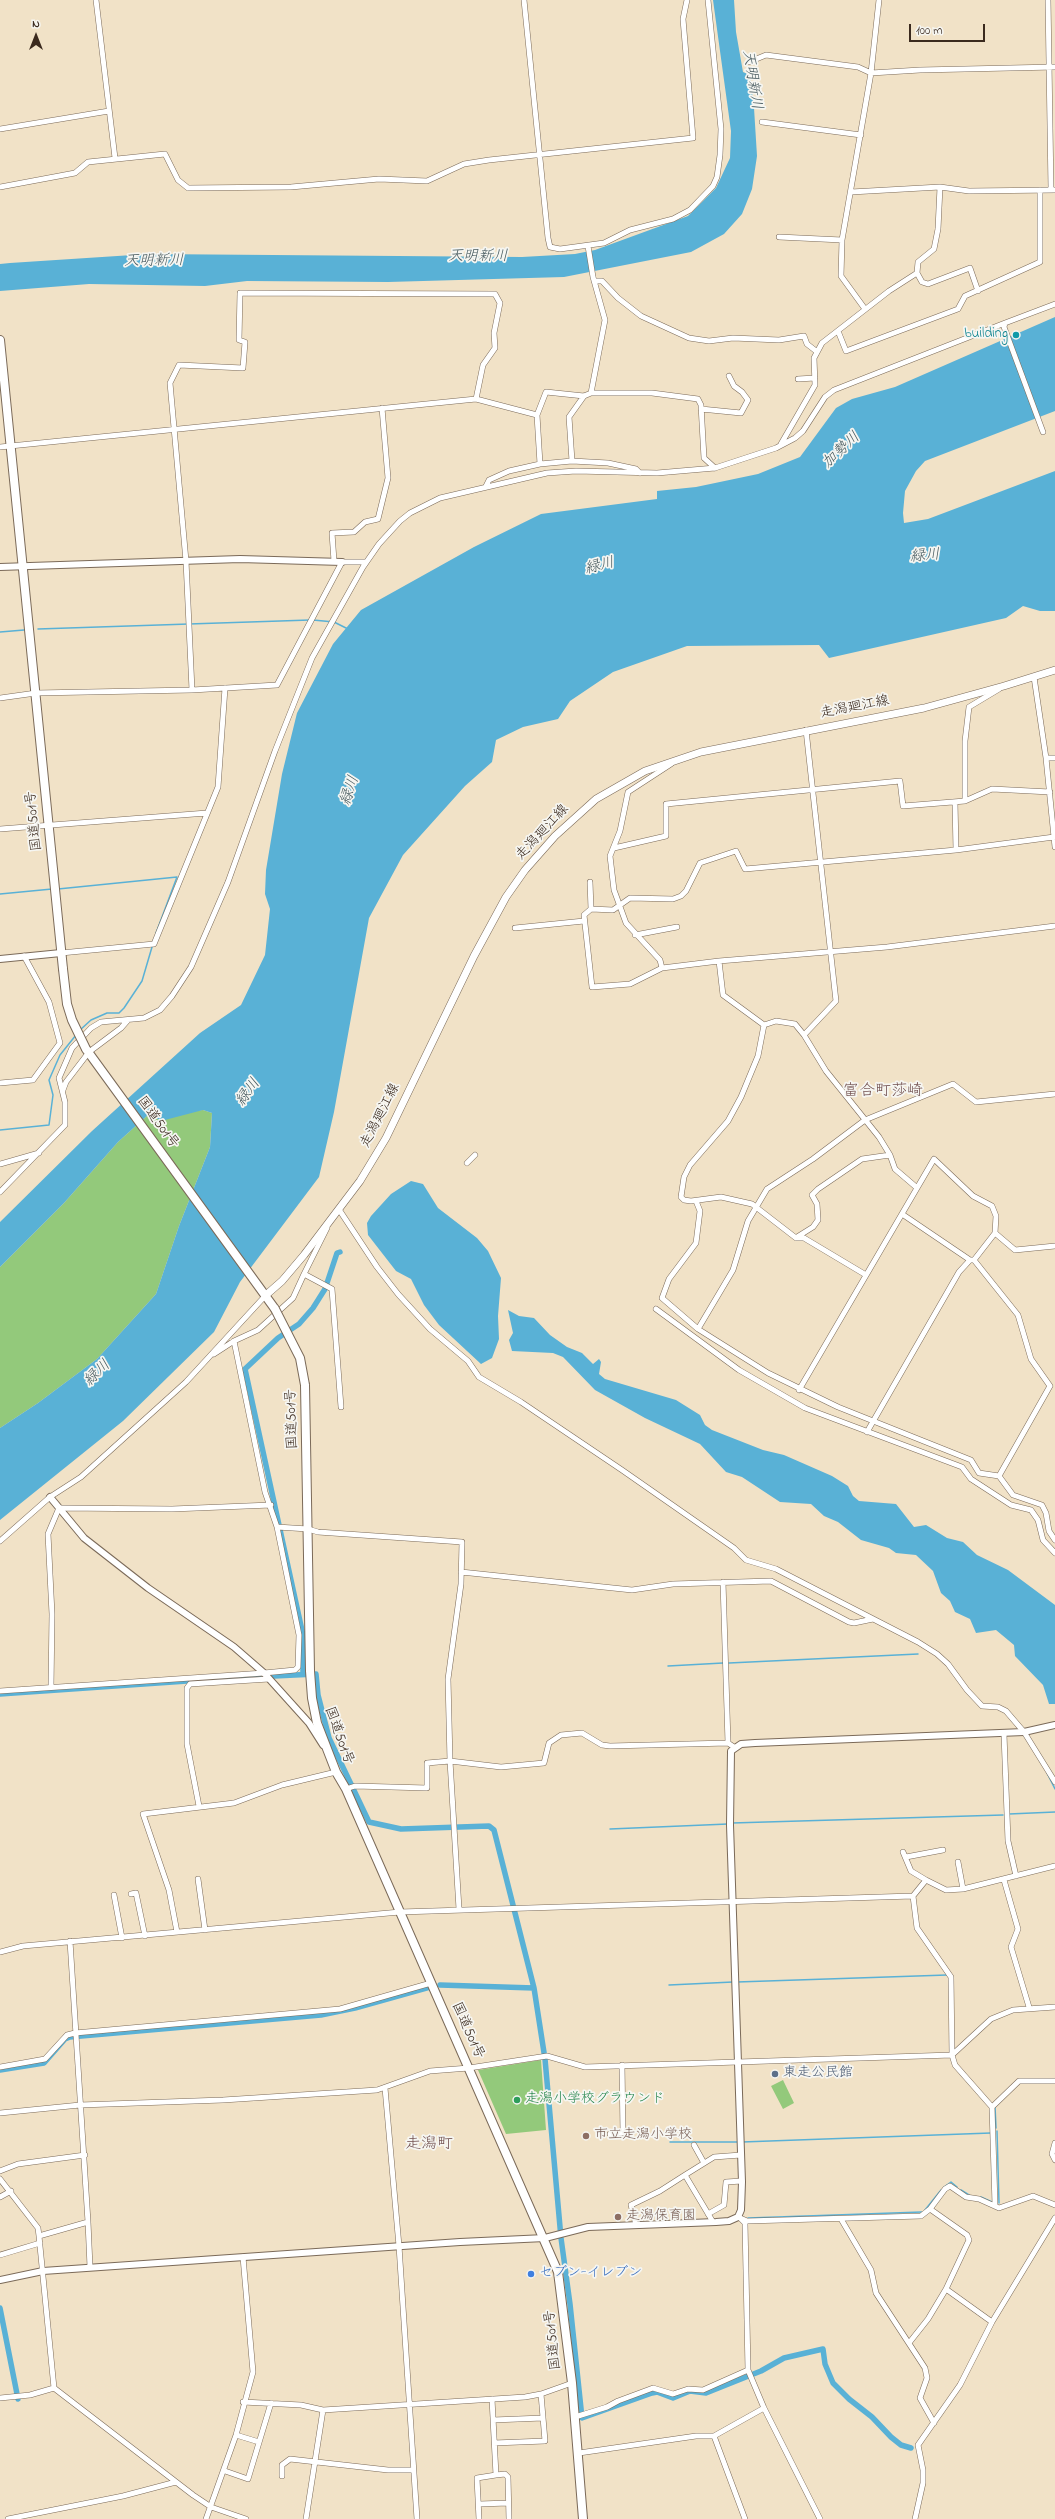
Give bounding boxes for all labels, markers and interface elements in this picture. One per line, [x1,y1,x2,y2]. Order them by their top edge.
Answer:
north arrow [16,16,56,56]
text: N [32,16,40,32]
scale bar [911,16,987,42]
text: 100 m [916,22,943,40]
water label: 天明新川 [737,49,765,111]
water label: 天明新川 [448,249,508,267]
water label: 天明新川 [124,252,184,272]
place label: building [964,327,1008,343]
marker: building [1011,330,1021,340]
water label: 加勢川 [819,429,865,473]
water label: 緑川 [909,547,941,567]
water label: 緑川 [583,555,617,579]
street label: 走潟廻江線 [819,693,891,723]
water label: 緑川 [338,774,364,808]
street label: 国道501号 [23,790,47,852]
street label: 走潟廻江線 [513,802,573,864]
water label: 緑川 [233,1076,265,1110]
street label: 走潟廻江線 [358,1081,404,1151]
district label: 富合町莎崎 [843,1082,923,1102]
street label: 国道501号 [132,1094,182,1152]
water label: 緑川 [81,1357,115,1391]
street label: 国道501号 [284,1388,302,1450]
street label: 国道501号 [320,1705,356,1767]
street label: 国道501号 [447,2000,487,2062]
place label: 東走公民館 [783,2066,853,2082]
marker: 東走公民館 [770,2069,780,2079]
place label: 走潟小学校グラウンド [525,2092,665,2108]
marker: 走潟小学校グラウンド [512,2095,522,2105]
place label: 市立走潟小学校 [594,2128,692,2144]
marker: 市立走潟小学校 [581,2131,591,2141]
district label: 走潟町 [405,2135,453,2155]
place label: 走潟保育園 [626,2209,696,2225]
marker: 走潟保育園 [613,2212,623,2222]
place label: セブン-イレブン [539,2266,642,2282]
marker: セブン-イレブン [526,2269,536,2279]
street label: 国道501号 [542,2309,566,2371]

